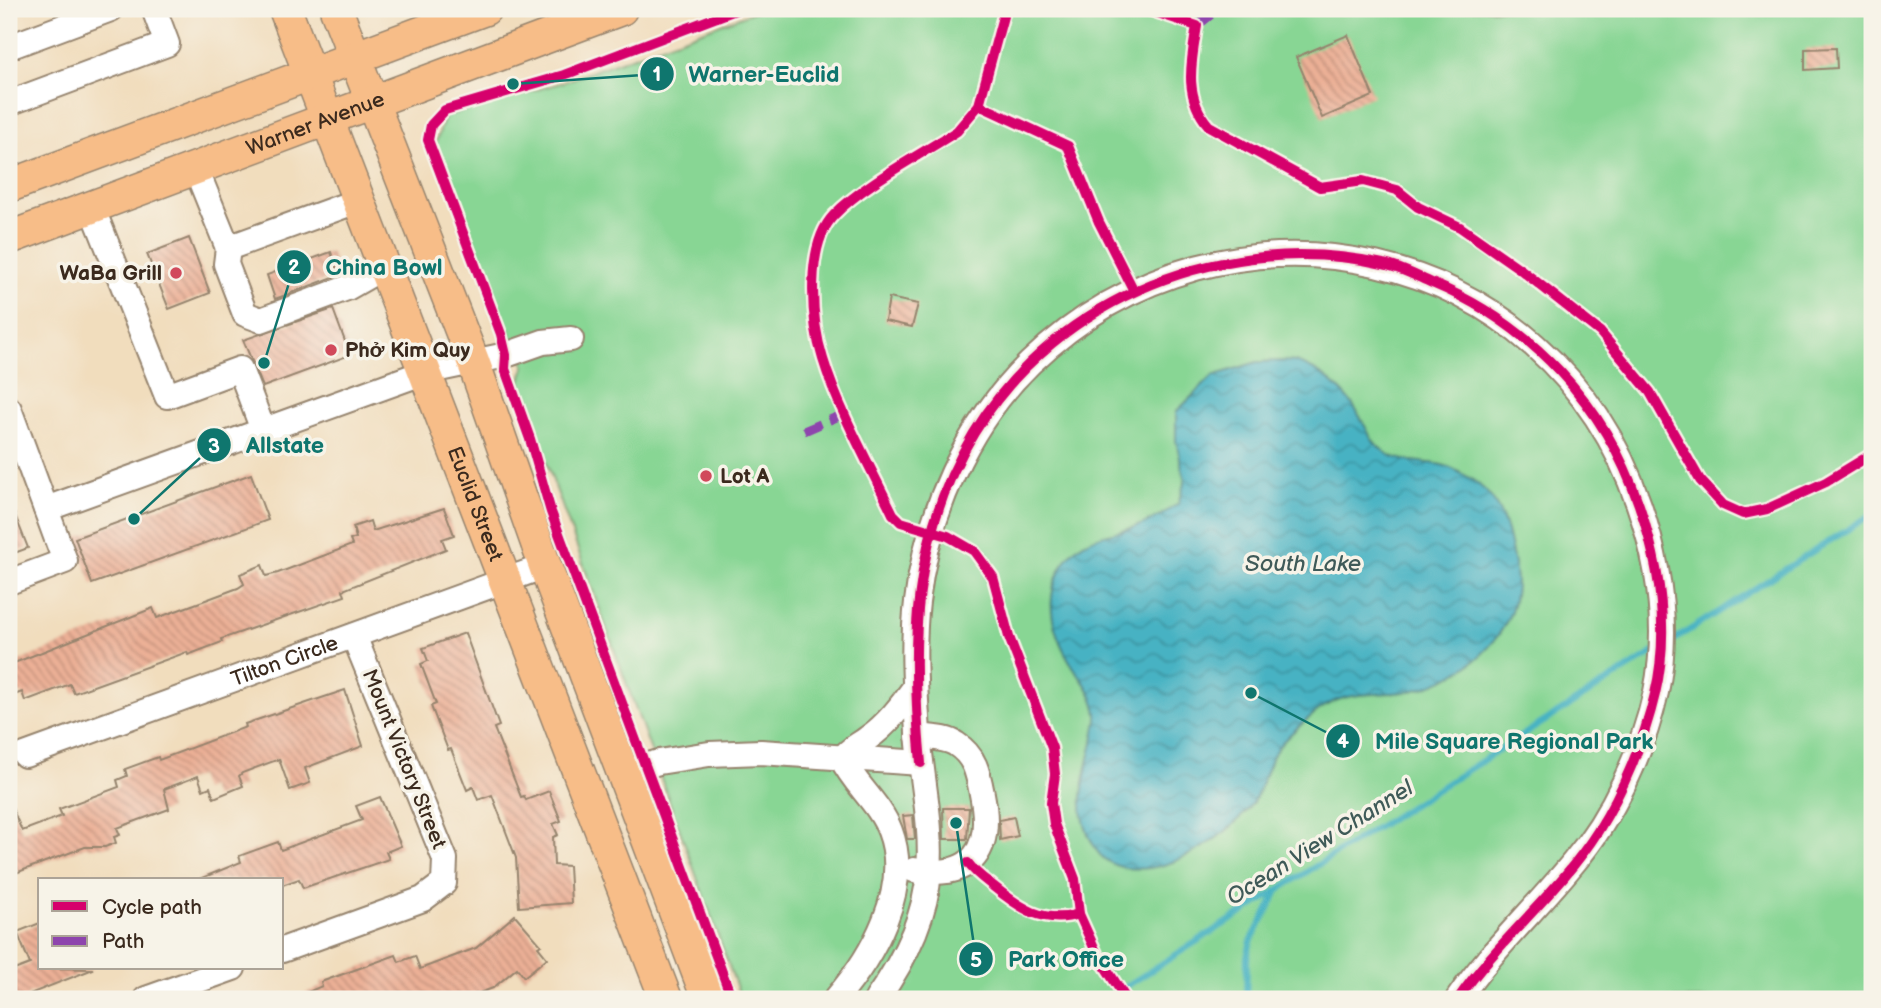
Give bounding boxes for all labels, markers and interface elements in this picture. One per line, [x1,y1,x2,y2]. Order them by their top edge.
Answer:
callout: Warner-Euclid [639,52,853,96]
text: Warner-Euclid [689,61,839,89]
text: 1 [653,62,661,87]
street label: Warner Avenue [243,86,388,161]
callout: China Bowl [276,245,456,289]
text: China Bowl [326,254,442,282]
text: 2 [288,255,301,280]
place label: WaBa Grill [60,261,162,286]
marker: WaBa Grill [168,265,184,281]
place label: Phở Kim Quy [345,338,470,363]
marker: Phở Kim Quy [323,342,339,358]
callout: Allstate [197,423,338,467]
text: Allstate [245,432,324,460]
text: 3 [208,434,220,459]
street label: Euclid Street [442,443,509,565]
place label: Lot A [720,464,769,489]
marker: Lot A [698,468,714,484]
water label: South Lake [1245,550,1361,578]
street label: Tilton Circle [228,630,341,692]
street label: Mount Victory Street [357,666,452,853]
callout: Mile Square Regional Park [1325,719,1667,763]
text: Mile Square Regional Park [1375,728,1653,756]
text: 4 [1337,729,1350,754]
water label: Ocean View Channel [1221,774,1419,912]
legend [38,878,284,970]
text: Cycle path [102,895,202,920]
text: Path [102,929,144,954]
callout: Park Office [959,937,1138,981]
text: Park Office [1008,946,1124,974]
text: 5 [970,948,982,973]

